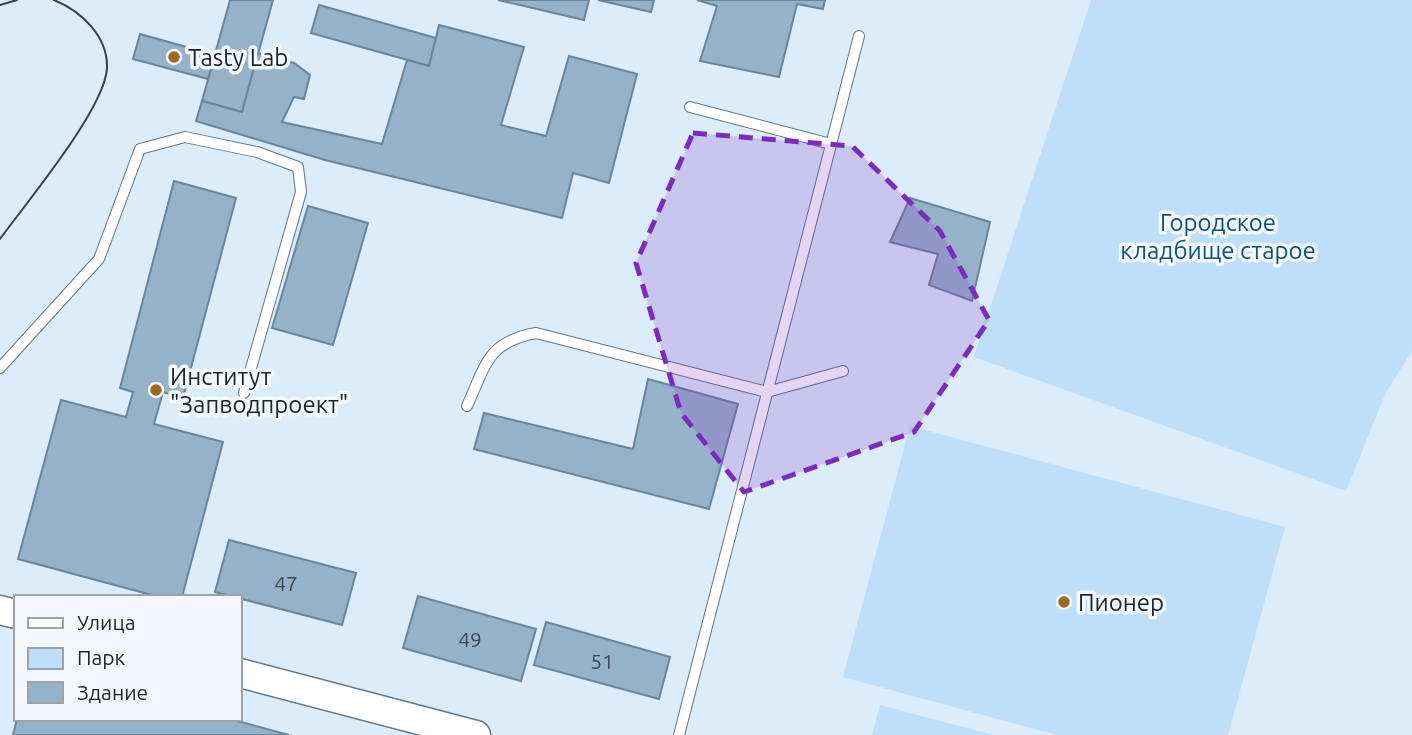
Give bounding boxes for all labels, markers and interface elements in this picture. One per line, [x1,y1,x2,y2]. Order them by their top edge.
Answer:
place label: Tasty Lab [188,44,288,71]
marker: Tasty Lab [166,49,182,65]
park label: Городское кладбище старое [1120,209,1316,264]
place label: Институт "Запводпроект" [170,363,348,418]
marker: Институт "Запводпроект" [148,382,164,398]
house number: 47 [274,571,298,595]
place label: Пионер [1078,589,1164,616]
marker: Пионер [1056,594,1072,610]
legend [14,595,242,721]
text: Улица [77,610,135,634]
house number: 49 [458,627,482,651]
text: Парк [77,645,126,669]
house number: 51 [590,649,614,673]
text: Здание [77,680,148,704]

